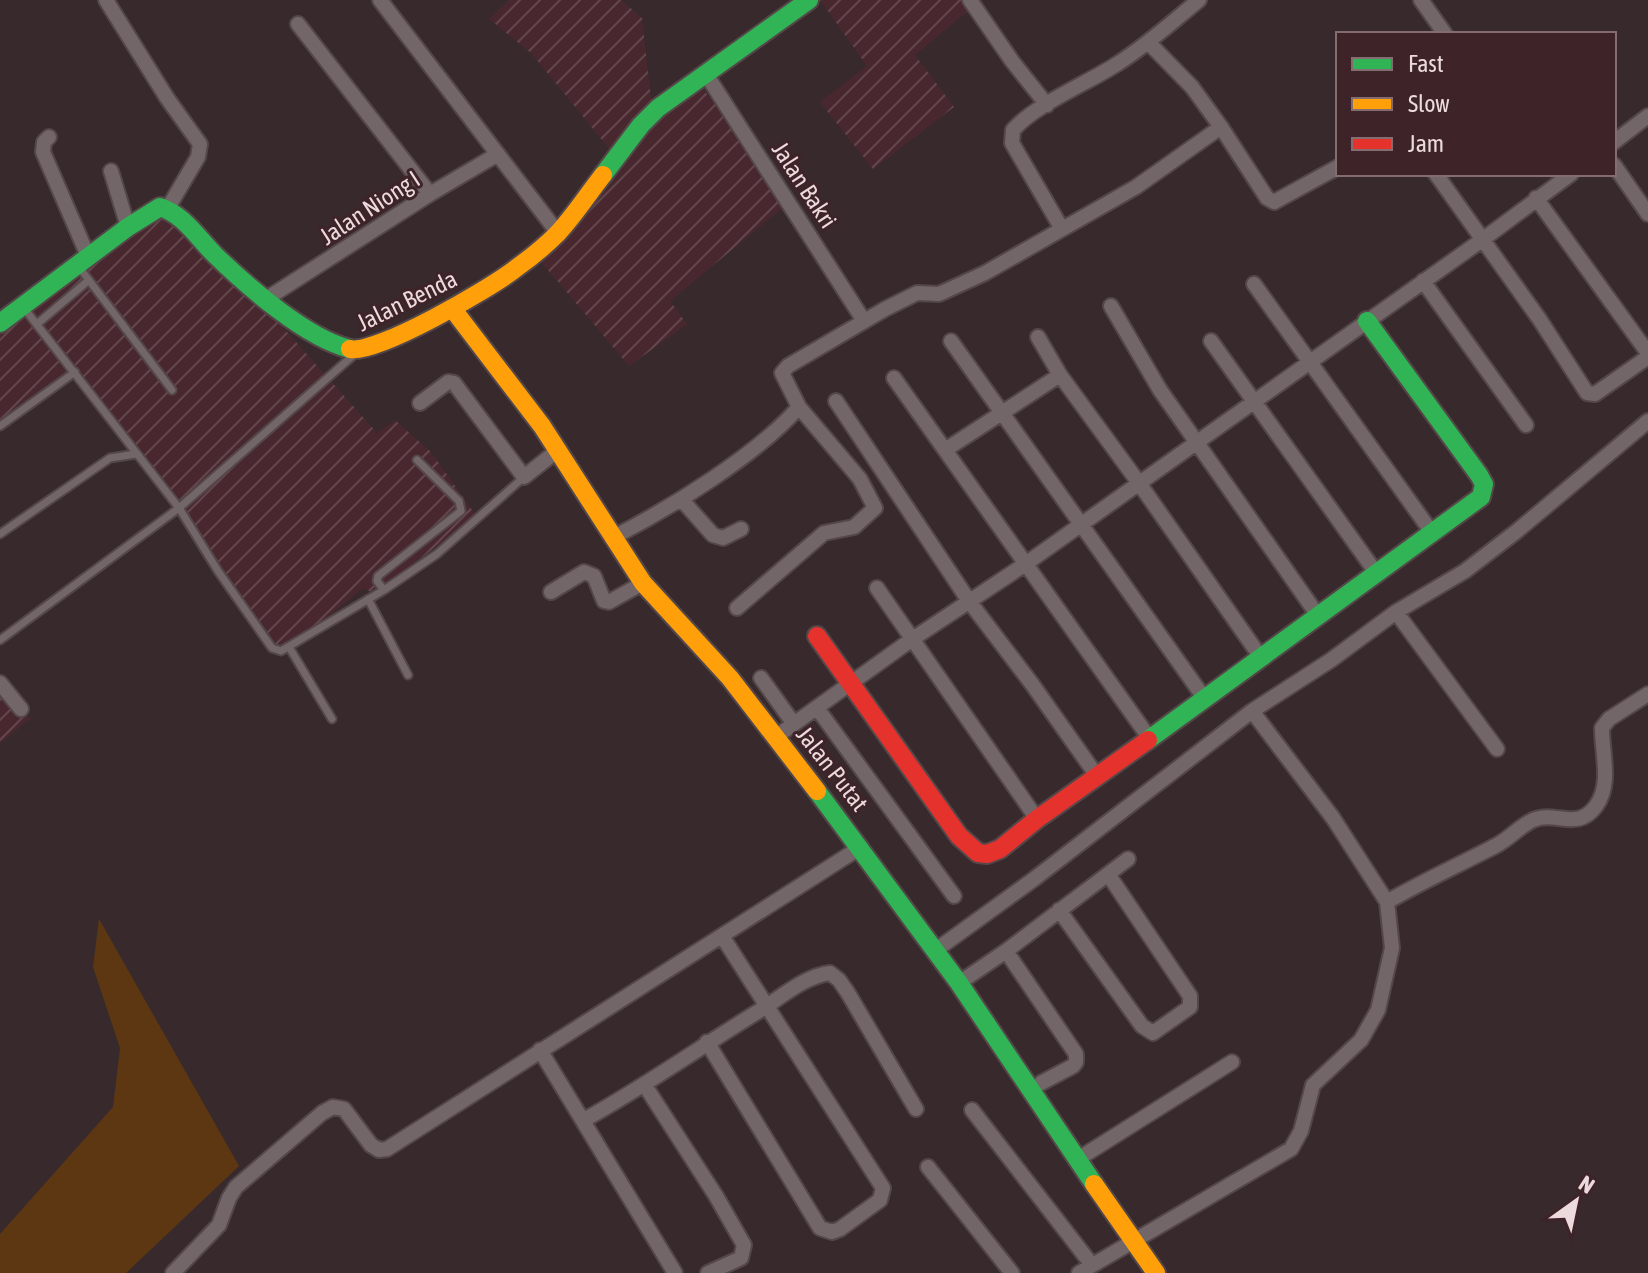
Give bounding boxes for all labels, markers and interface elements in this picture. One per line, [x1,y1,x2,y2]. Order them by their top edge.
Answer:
legend [1336,32,1616,176]
text: Fast [1408,50,1444,77]
text: Slow [1408,90,1450,117]
text: Jam [1408,130,1444,157]
street label: Jalan Bakri [767,137,842,233]
street label: Jalan Niong I [315,165,425,250]
street label: Jalan Benda [352,265,461,336]
street label: Jalan Putat [791,721,874,816]
north arrow [1536,1161,1616,1241]
text: N [1574,1170,1599,1199]

